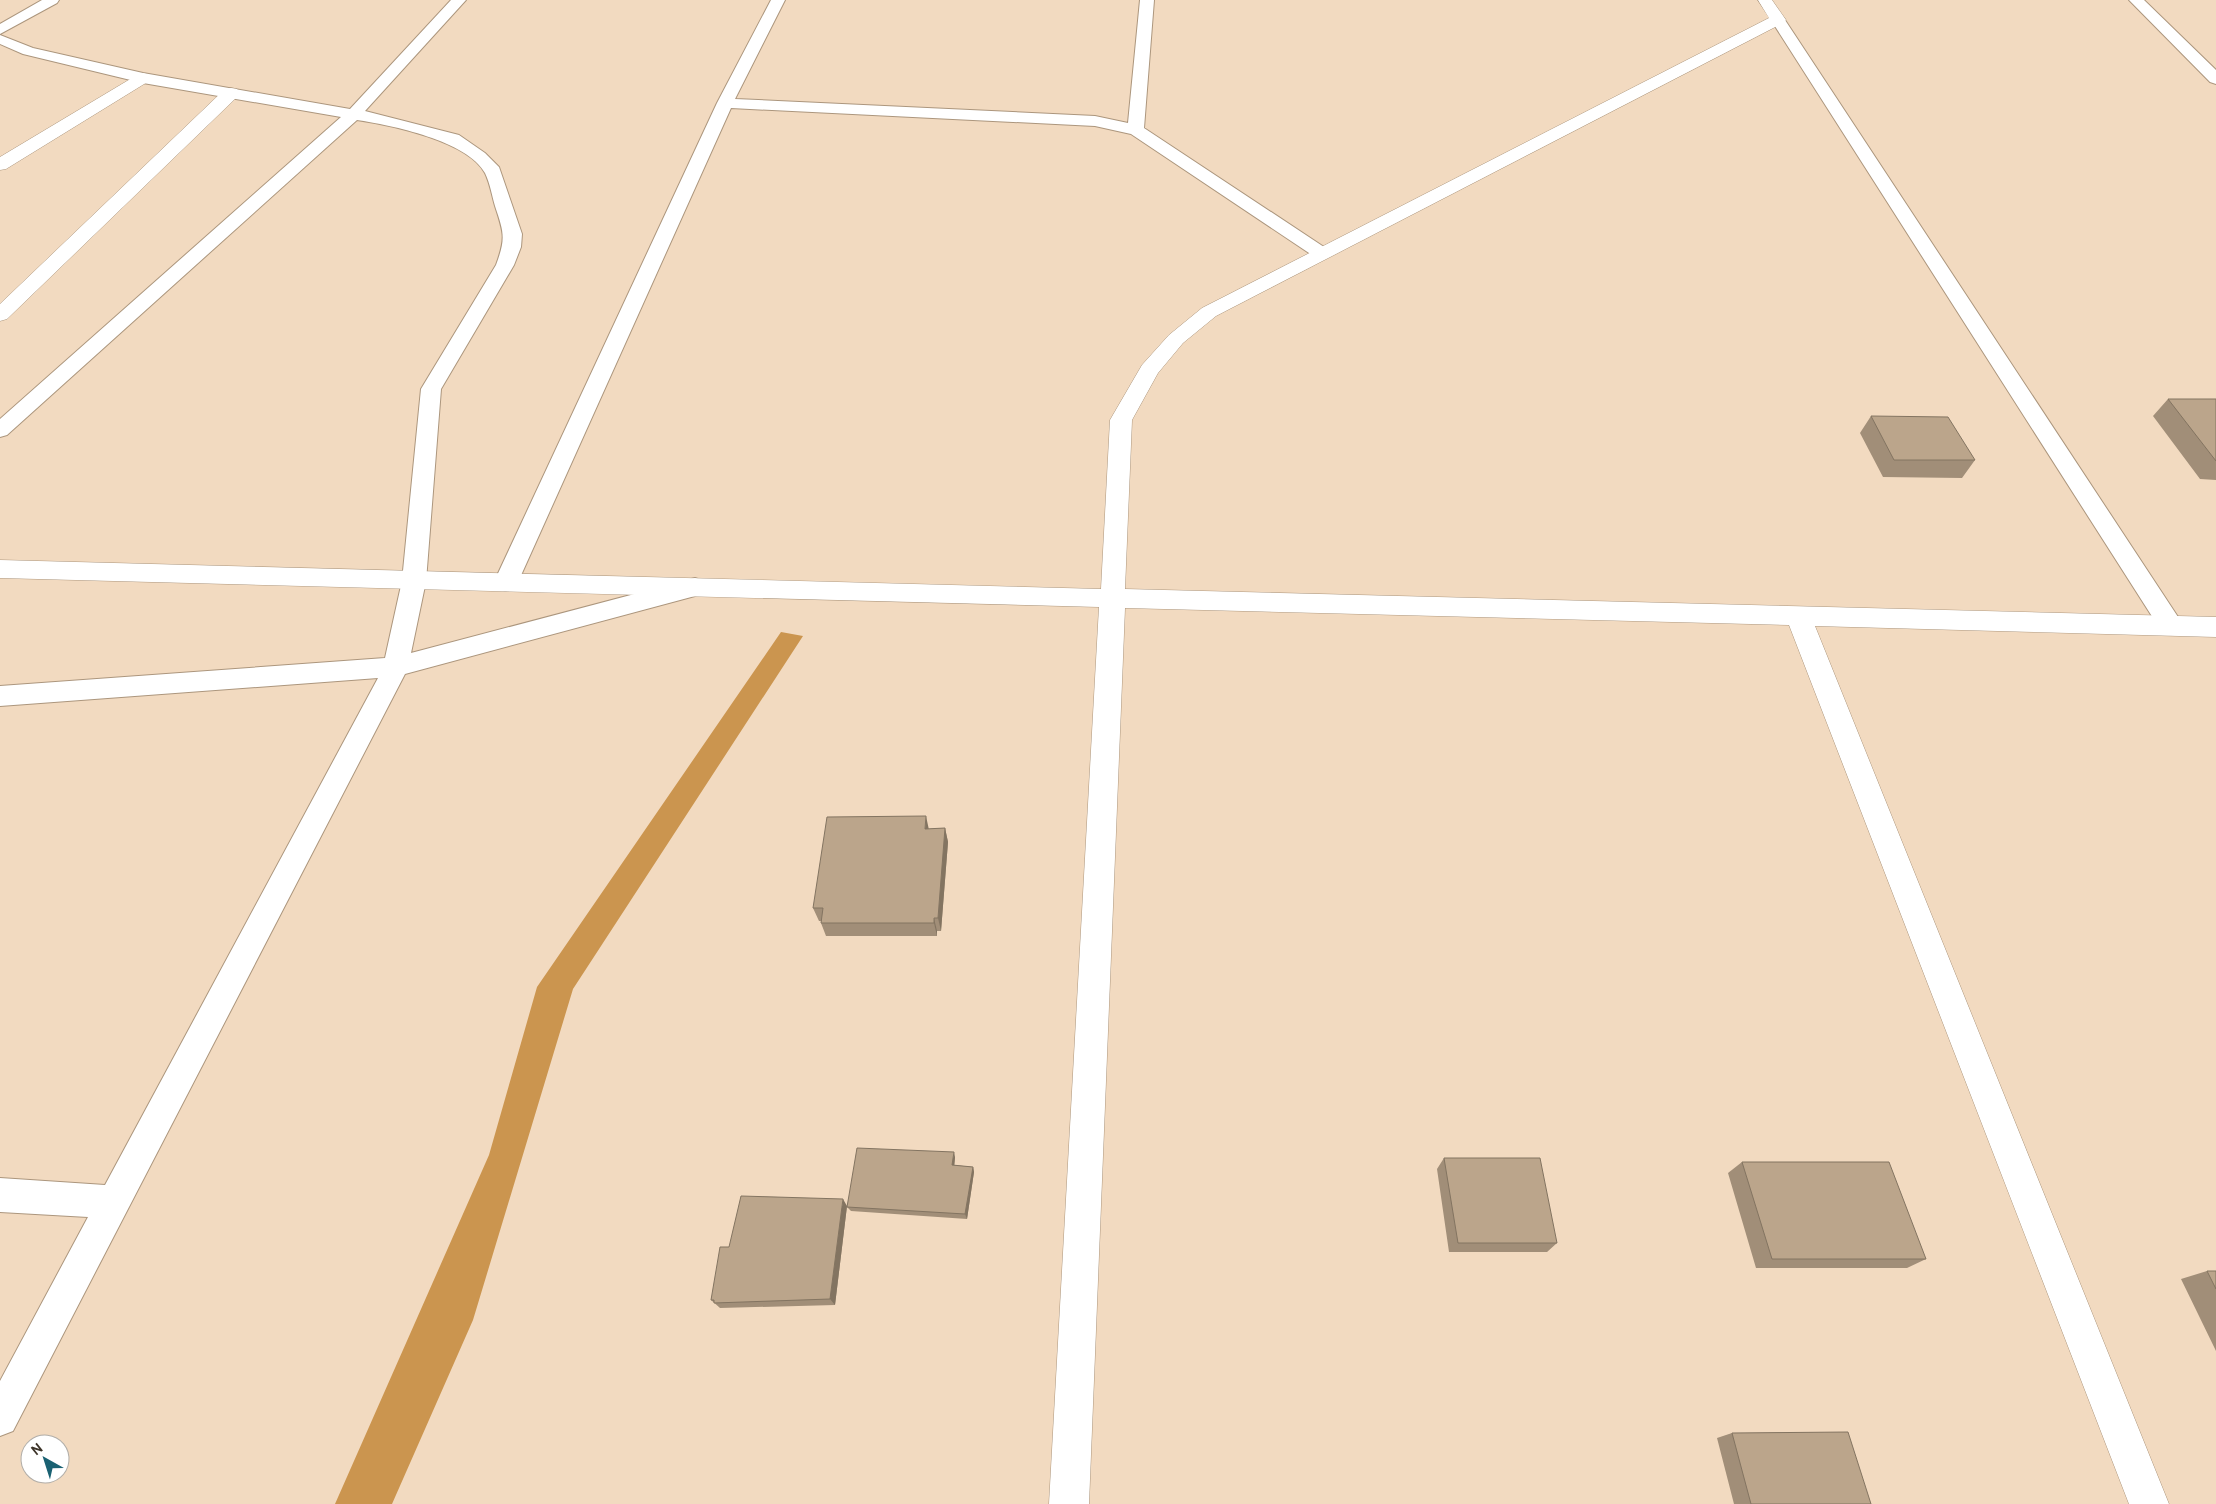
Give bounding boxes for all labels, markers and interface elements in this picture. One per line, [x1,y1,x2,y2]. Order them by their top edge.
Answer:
north arrow [20,1434,70,1484]
text: N [29,1440,47,1460]

